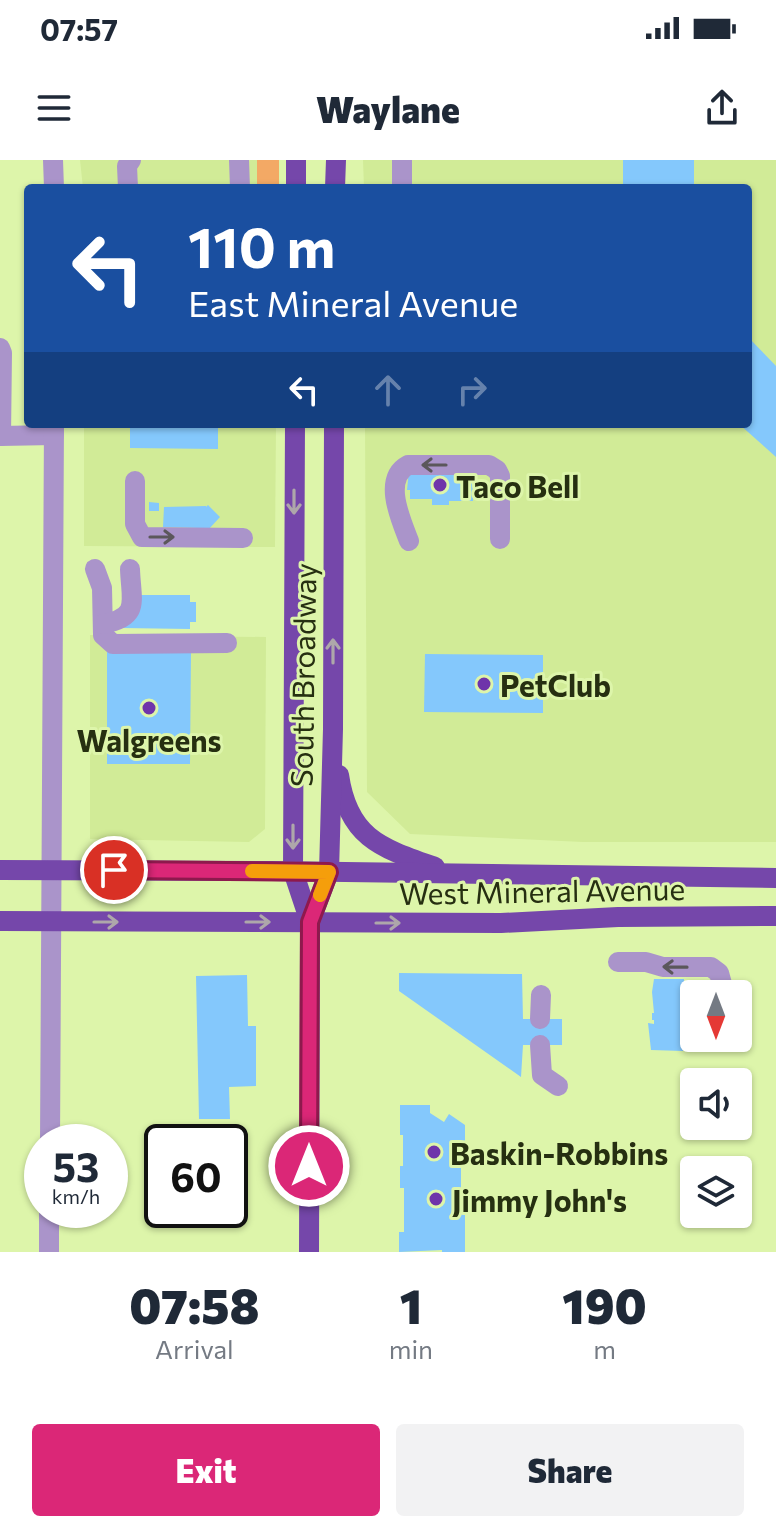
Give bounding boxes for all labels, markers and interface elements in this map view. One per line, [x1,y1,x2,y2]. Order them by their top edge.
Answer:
text: 07:57 [40,10,118,47]
icon: menu [32,86,76,130]
text: Waylane [316,86,460,130]
icon: share [700,86,744,130]
text: 110 m [188,211,335,280]
icon: left [56,216,160,320]
text: East Mineral Avenue [188,280,518,324]
icon: left [282,368,326,412]
icon: ahead [366,368,410,412]
icon: right [450,368,494,412]
one-way arrow [421,457,448,473]
place label: Taco Bell [456,467,579,504]
marker: Taco Bell [431,476,449,494]
one-way arrow [286,488,302,515]
one-way arrow [148,529,175,545]
street label: South Broadway [282,563,322,787]
one-way arrow [325,638,341,665]
place label: PetClub [500,666,611,703]
marker: PetClub [475,675,493,693]
marker: Walgreens [140,699,158,717]
place label: Walgreens [76,721,222,758]
one-way arrow [285,823,301,850]
pin [80,836,148,904]
icon: arrive [92,848,136,892]
street label: West Mineral Avenue [399,869,685,911]
one-way arrow [92,914,119,930]
one-way arrow [244,914,271,930]
one-way arrow [374,915,401,931]
one-way arrow [662,959,689,975]
north arrow [680,980,752,1052]
map controls [680,980,752,1228]
button: sound [680,1068,752,1140]
speed limit sign: 60 [144,1124,248,1228]
position arrow [267,1124,351,1208]
place label: Baskin-Robbins [450,1134,668,1171]
text: 53 [53,1141,99,1190]
marker: Baskin-Robbins [425,1143,443,1161]
button: layers [680,1156,752,1228]
place label: Jimmy John's [452,1181,627,1218]
text: km/h [52,1184,100,1208]
marker: Jimmy John's [427,1190,445,1208]
text: 07:58 [129,1275,260,1334]
text: 1 [400,1275,422,1334]
text: 190 [562,1275,647,1334]
text: Arrival [155,1333,234,1364]
text: min [389,1333,433,1364]
text: m [593,1333,616,1364]
button: Exit [32,1424,380,1516]
button: Share [396,1424,744,1516]

